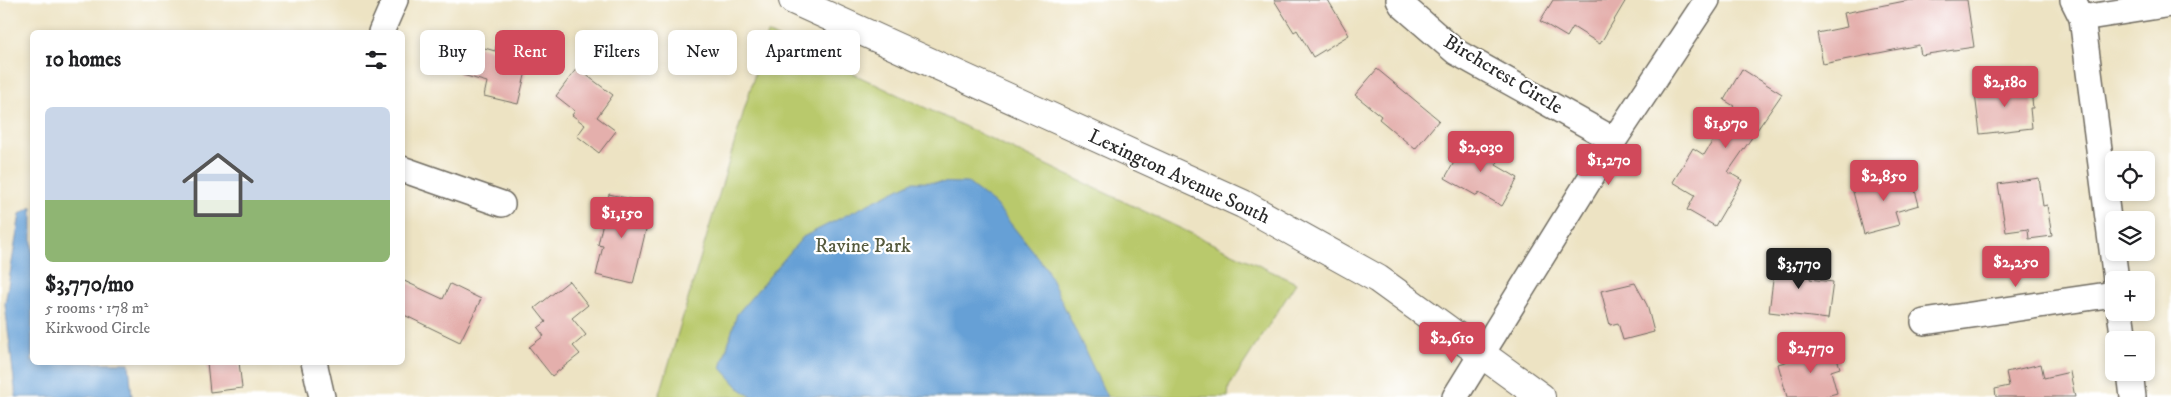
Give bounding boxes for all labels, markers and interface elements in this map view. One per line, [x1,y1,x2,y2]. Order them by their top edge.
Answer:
chip: Buy [420,30,485,75]
chip: Rent [495,30,565,75]
chip: Filters [575,30,658,75]
chip: New [668,30,737,75]
chip: Apartment [747,30,860,75]
street label: Birchcrest Circle [1439,30,1567,120]
icon: filters [362,46,390,74]
text: 10 homes [45,47,121,73]
pin: $2,180 [1964,66,2046,108]
text: $2,180 [1983,72,2027,92]
pin: $1,970 [1685,106,1767,149]
text: $1,970 [1704,113,1748,133]
street label: Lexington Avenue South [1084,124,1274,230]
pin: $2,030 [1440,130,1522,173]
text: $2,030 [1459,137,1503,157]
icon: home [173,140,263,230]
pin: $1,270 [1568,144,1650,186]
text: $1,270 [1587,150,1631,170]
map controls [2105,151,2155,381]
button: locate [2105,151,2155,201]
pin: $2,850 [1843,160,1925,202]
text: $2,850 [1861,166,1907,186]
pin: $1,150 [581,196,663,239]
text: $1,150 [601,203,643,223]
button: layers [2105,211,2155,261]
park label: Ravine Park [815,234,911,259]
pin: $2,250 [1975,246,2057,288]
pin: $3,770 [1758,248,1840,290]
text: $2,250 [1993,252,2039,272]
text: $3,770 [1777,254,1821,274]
button: + [2105,271,2155,321]
text: $3,770/mo [45,272,134,298]
text: 5 rooms · 178 m² [45,298,148,318]
text: Kirkwood Circle [45,318,150,338]
pin: $2,610 [1411,322,1493,364]
text: $2,610 [1430,328,1474,348]
button: − [2105,331,2155,381]
pin: $2,770 [1770,332,1852,374]
text: $2,770 [1788,338,1834,358]

